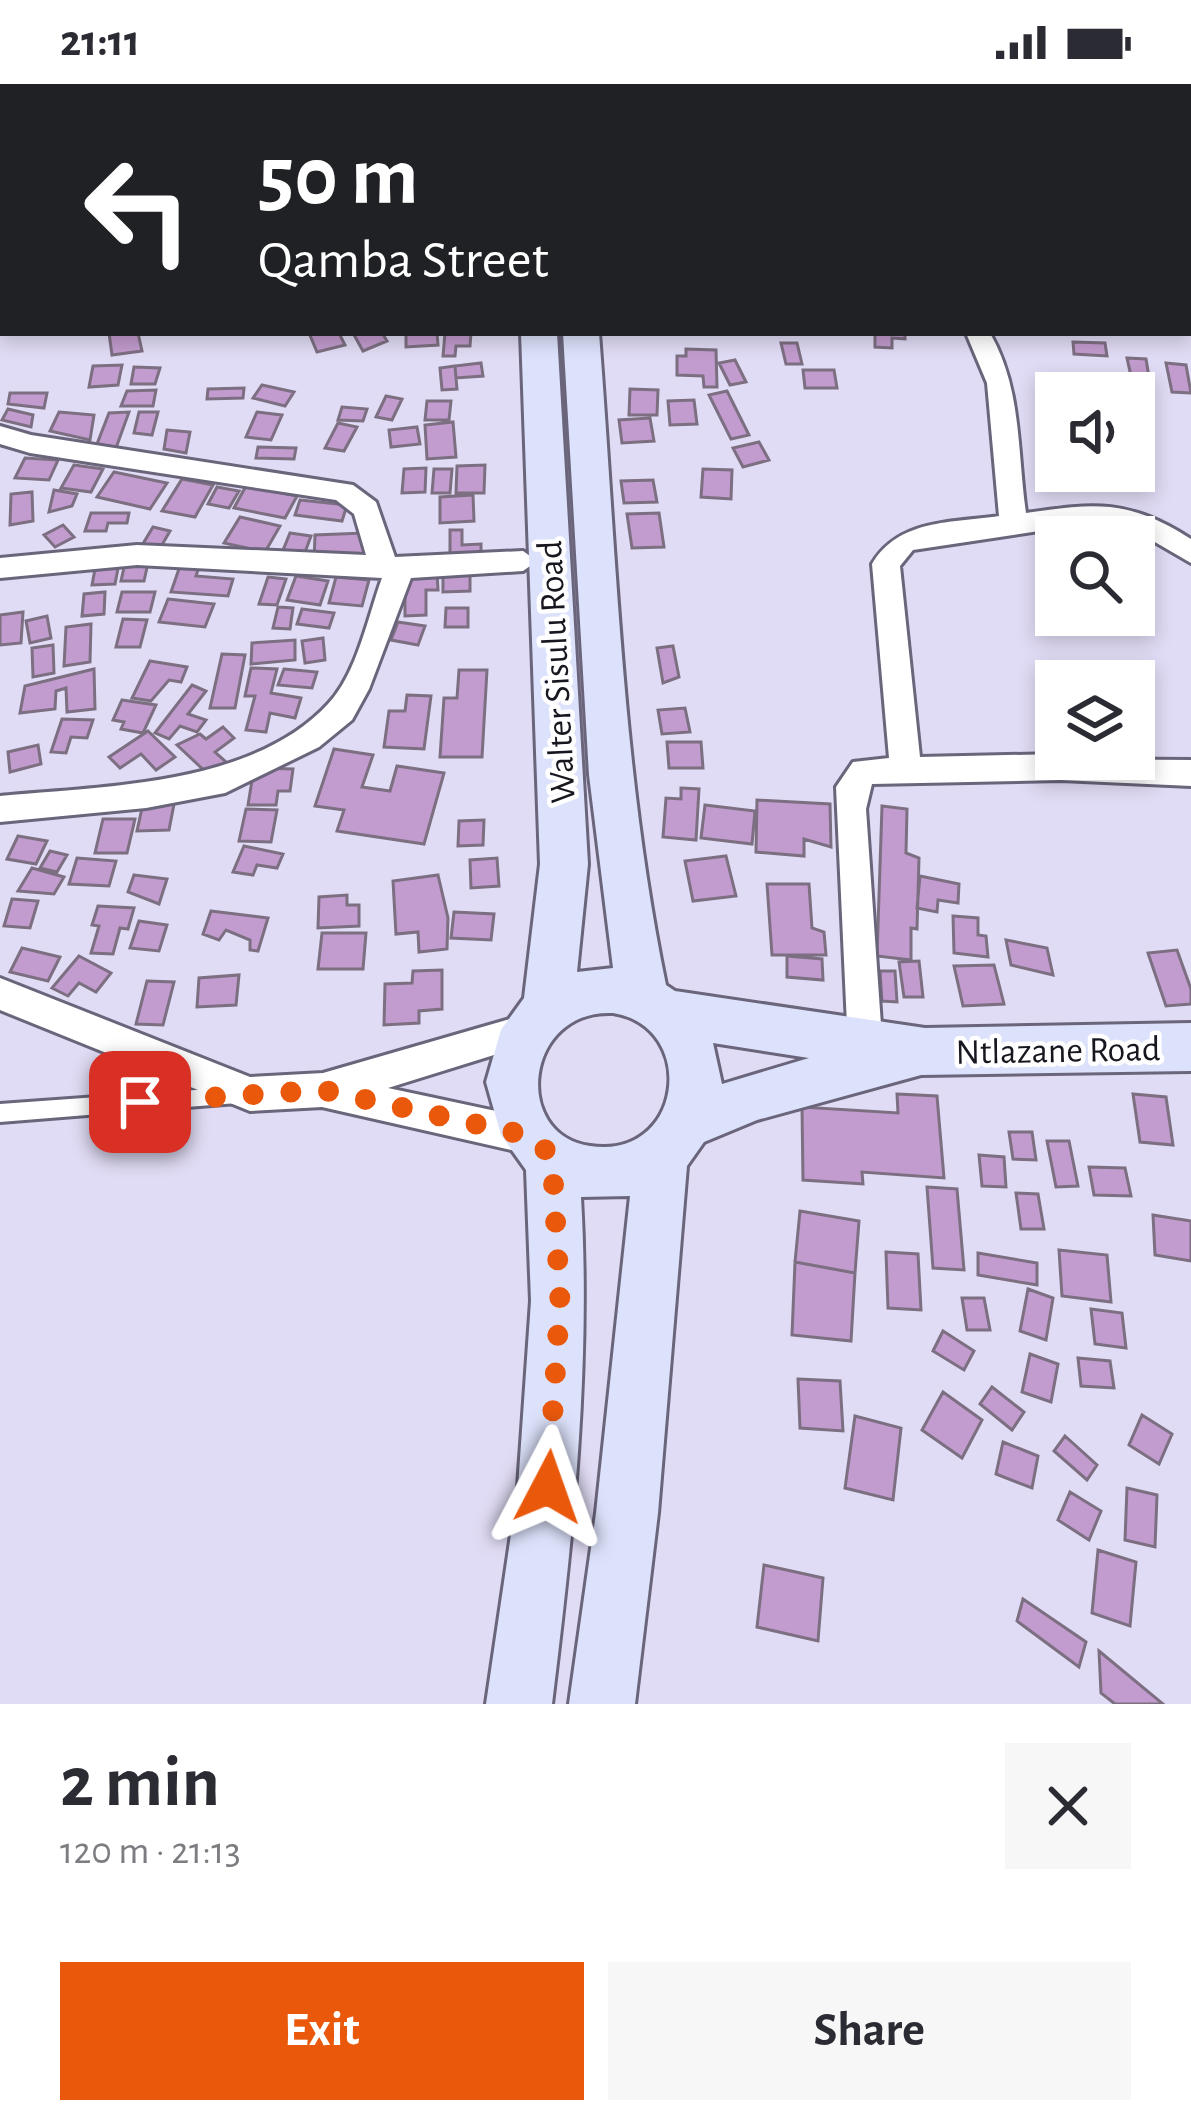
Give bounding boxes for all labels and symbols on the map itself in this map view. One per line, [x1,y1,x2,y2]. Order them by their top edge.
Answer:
street label: Walter Sisulu Road [532,540,582,804]
street label: Ntlazane Road [955,1031,1161,1071]
pin [89,1051,191,1153]
position arrow [485,1424,611,1550]

